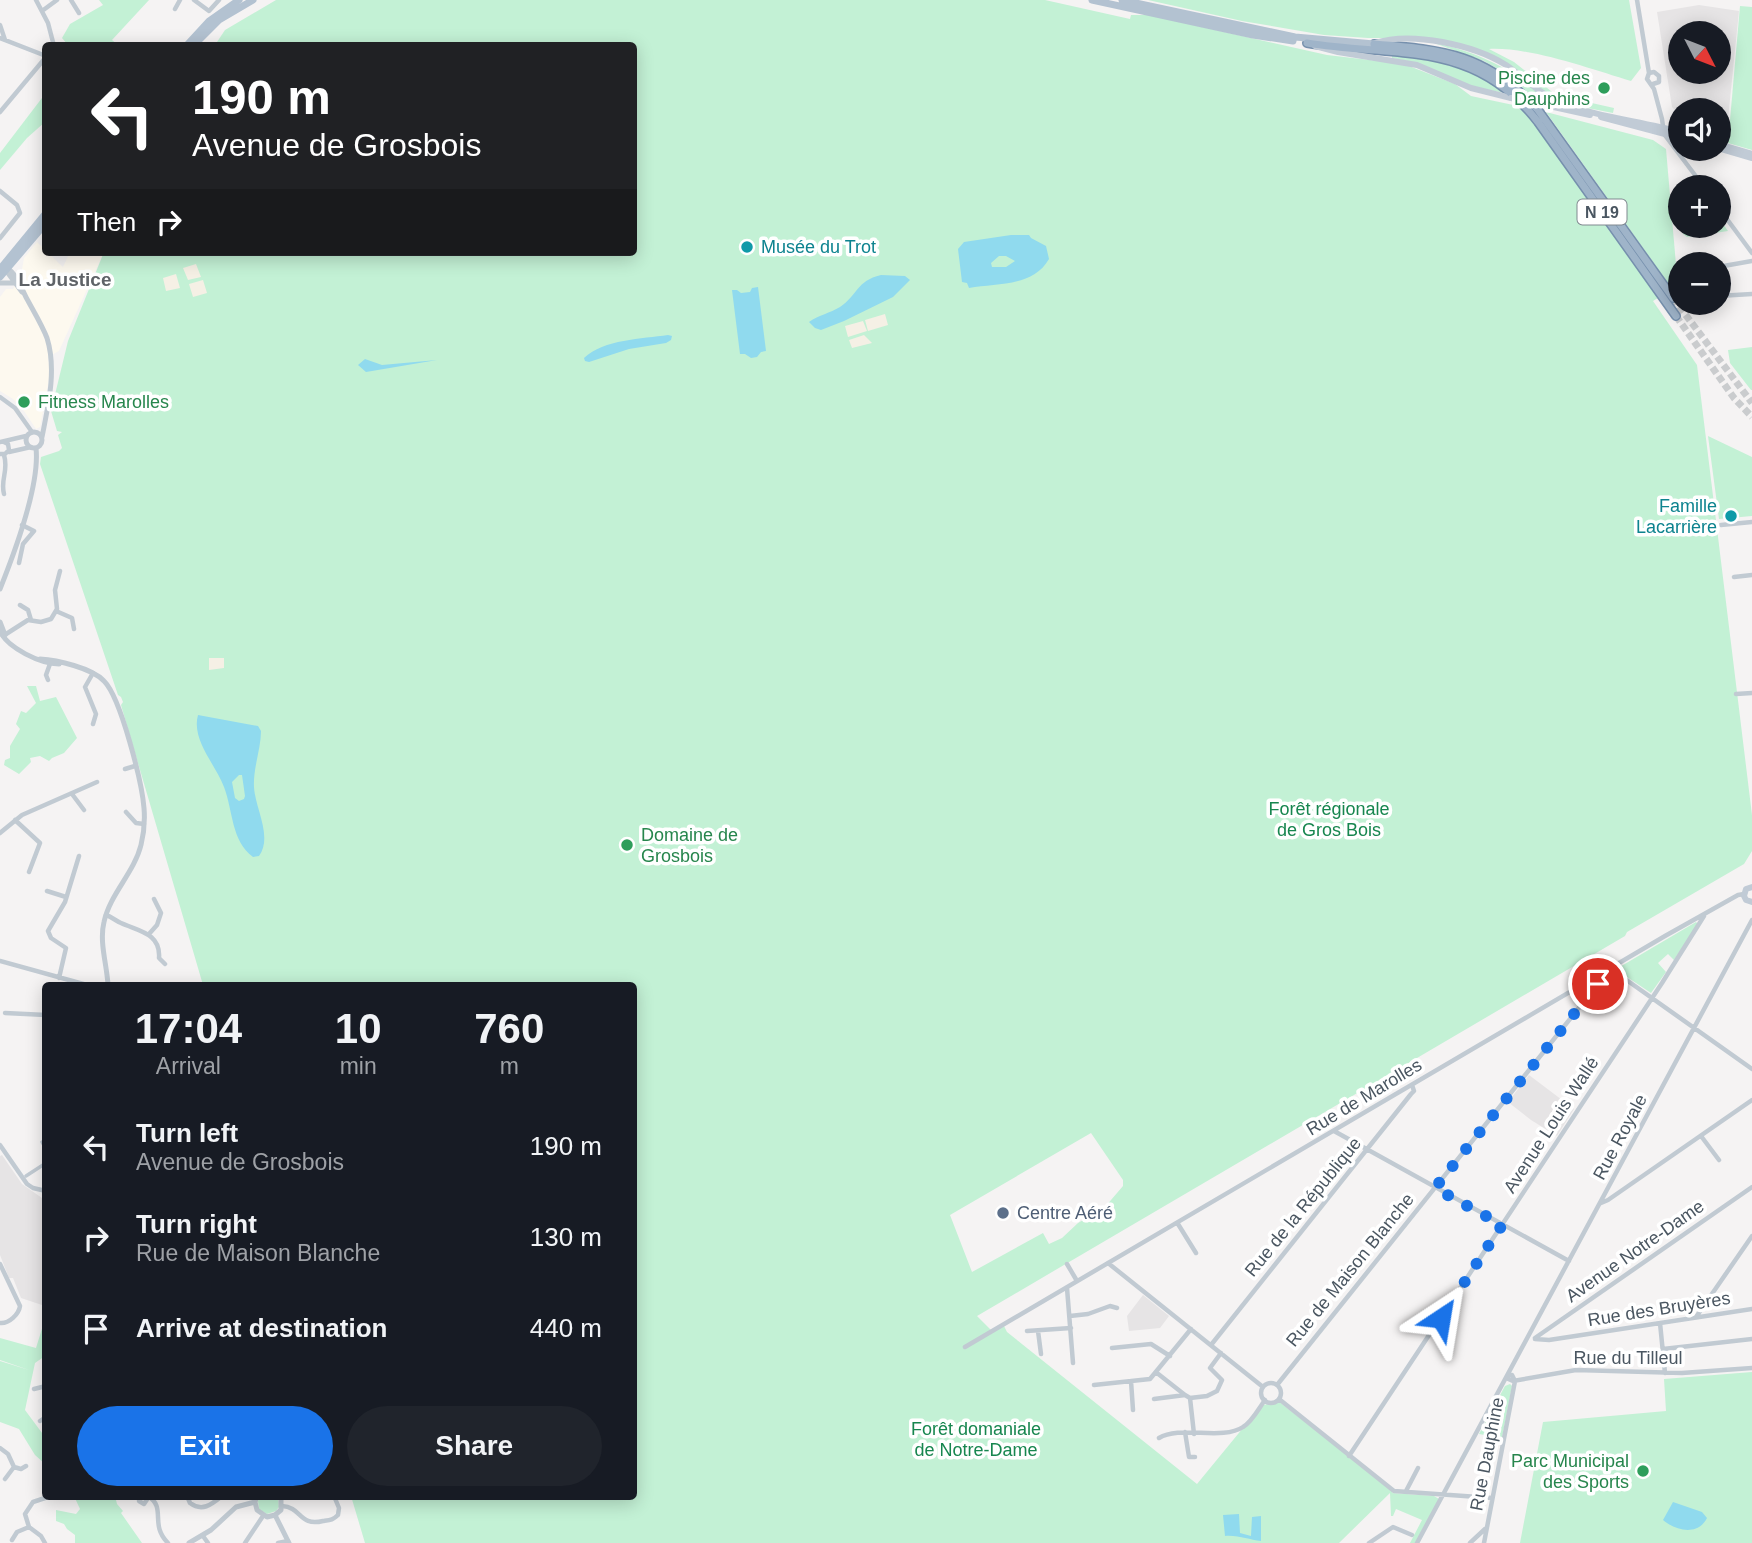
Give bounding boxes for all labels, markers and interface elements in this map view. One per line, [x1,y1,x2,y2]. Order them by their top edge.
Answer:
north arrow [1668,21,1731,84]
map controls [1668,21,1731,315]
place label: Piscine des Dauphins [1498,68,1590,109]
icon: left [77,70,168,161]
text: 190 m [192,70,331,124]
marker: Piscine des Dauphins [1596,80,1612,96]
button: sound [1668,98,1731,161]
text: Avenue de Grosbois [192,127,481,163]
button: + [1668,175,1731,238]
road number: N 19 [1578,200,1626,224]
icon: right [150,203,188,241]
text: Then [77,207,136,237]
place label: Musée du Trot [761,237,876,257]
marker: Musée du Trot [739,239,755,255]
button: − [1668,252,1731,315]
district label: La Justice [19,269,111,290]
place label: Fitness Marolles [38,392,169,412]
marker: Fitness Marolles [16,394,32,410]
place label: Famille Lacarrière [1636,496,1717,537]
marker: Famille Lacarrière [1723,508,1739,524]
park label: Forêt régionale de Gros Bois [1268,799,1390,840]
place label: Domaine de Grosbois [641,825,738,866]
marker: Domaine de Grosbois [619,837,635,853]
pin [1568,954,1628,1014]
icon: arrive [1579,965,1617,1003]
text: 17:04 [135,1005,242,1052]
text: 10 [335,1005,382,1052]
text: 760 [474,1005,544,1052]
text: Arrival [156,1053,221,1079]
text: min [340,1053,377,1079]
text: m [500,1053,519,1079]
street label: Avenue Louis Wallé [1500,1053,1602,1197]
street label: Rue de Marolles [1303,1055,1425,1139]
street label: Rue Royale [1589,1091,1651,1183]
text: Turn left [136,1118,238,1148]
icon: left [77,1128,115,1166]
text: 190 m [530,1131,602,1161]
street label: Rue de la République [1241,1133,1365,1281]
text: Avenue de Grosbois [136,1149,344,1175]
street label: Rue de Maison Blanche [1282,1189,1418,1351]
street label: Avenue Notre-Dame [1562,1196,1708,1306]
place label: Centre Aéré [1017,1203,1113,1223]
marker: Centre Aéré [995,1205,1011,1221]
text: Turn right [136,1209,257,1239]
icon: right [77,1219,115,1257]
text: 130 m [530,1222,602,1252]
text: Rue de Maison Blanche [136,1240,380,1266]
position arrow [1404,1281,1478,1355]
street label: Rue des Bruyères [1586,1288,1732,1330]
icon: arrive [77,1310,115,1348]
text: Arrive at destination [136,1313,387,1343]
text: 440 m [530,1313,602,1343]
street label: Rue du Tilleul [1573,1348,1683,1368]
street label: Rue Dauphine [1466,1396,1508,1512]
button: Exit [77,1406,333,1486]
button: Share [347,1406,602,1486]
park label: Forêt domaniale de Notre-Dame [911,1419,1041,1460]
place label: Parc Municipal des Sports [1511,1451,1629,1492]
marker: Parc Municipal des Sports [1635,1463,1651,1479]

